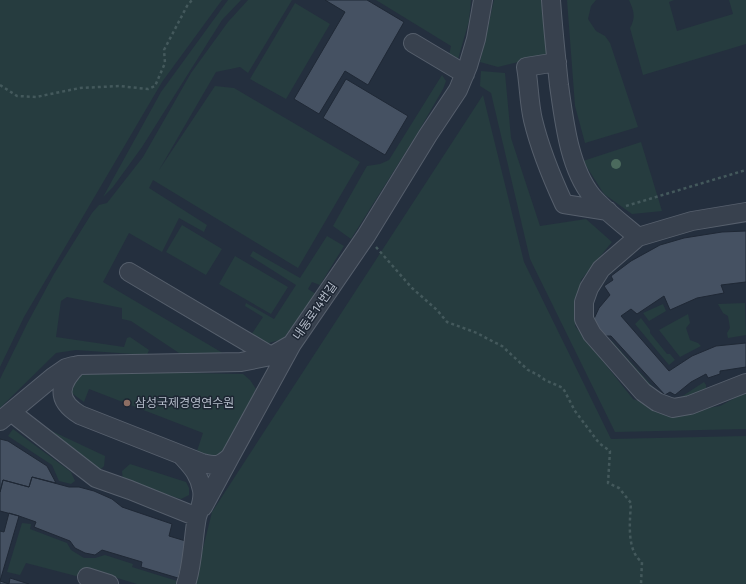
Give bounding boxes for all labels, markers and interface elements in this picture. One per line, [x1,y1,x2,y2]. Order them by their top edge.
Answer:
street label: 내동로14번길 [290,280,340,342]
place label: 삼성국제경영연수원 [135,396,234,410]
marker: 삼성국제경영연수원 [122,398,132,408]

